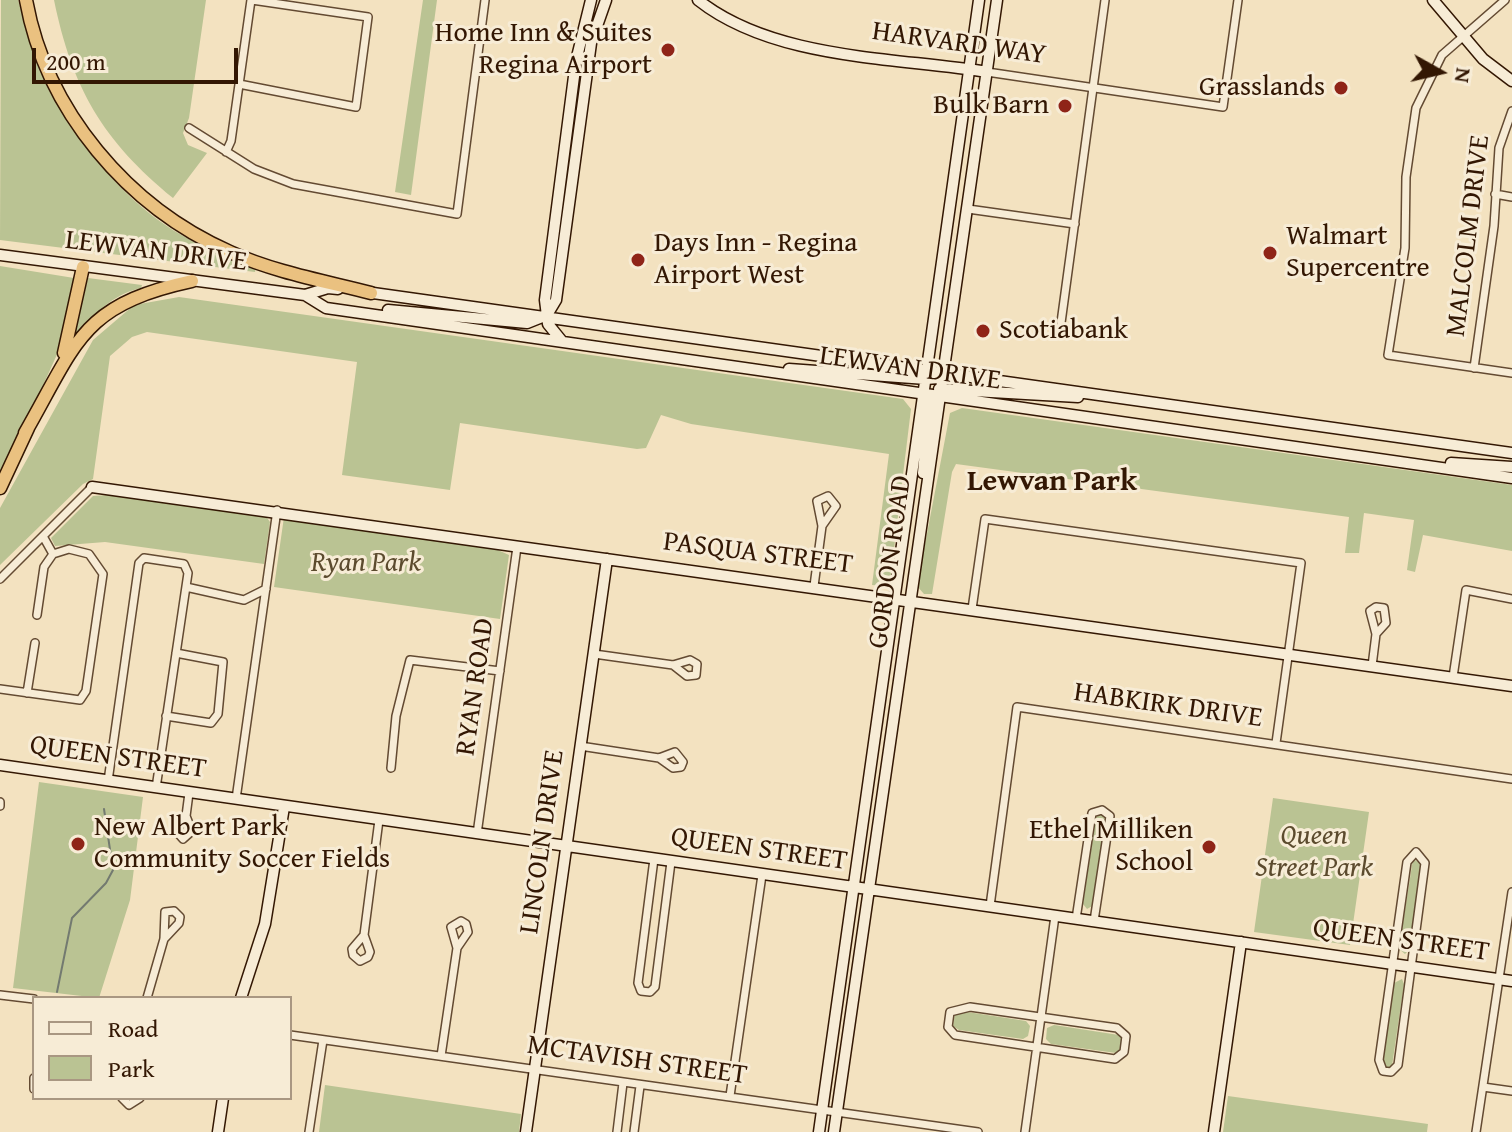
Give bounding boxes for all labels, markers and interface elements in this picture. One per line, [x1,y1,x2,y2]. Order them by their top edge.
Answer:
street label: HARVARD WAY [870,15,1048,73]
place label: Home Inn & Suites Regina Airport [435,17,652,83]
scale bar [36,32,242,82]
north arrow [1400,32,1480,112]
marker: Home Inn & Suites Regina Airport [659,41,677,59]
text: 200 m [46,44,106,79]
text: N [1447,66,1481,85]
place label: Grasslands [1199,71,1325,105]
marker: Grasslands [1332,79,1350,97]
place label: Bulk Barn [933,89,1049,123]
marker: Bulk Barn [1056,97,1074,115]
street label: MALCOLM DRIVE [1440,133,1498,339]
place label: Walmart Supercentre [1286,220,1430,286]
street label: LEWVAN DRIVE [63,224,249,280]
place label: Days Inn - Regina Airport West [654,227,857,293]
marker: Walmart Supercentre [1261,244,1279,262]
marker: Days Inn - Regina Airport West [629,251,647,269]
place label: Scotiabank [999,314,1128,348]
marker: Scotiabank [974,322,992,340]
street label: LEWVAN DRIVE [817,340,1003,398]
district label: Lewvan Park [967,464,1137,500]
street label: GORDON ROAD [862,473,920,651]
street label: PASQUA STREET [661,526,855,582]
park label: Ryan Park [311,547,421,581]
street label: RYAN ROAD [450,616,502,758]
street label: HABKIRK DRIVE [1072,676,1264,736]
street label: QUEEN STREET [28,729,208,787]
street label: LINCOLN DRIVE [513,748,573,936]
place label: New Albert Park Community Soccer Fields [94,811,390,877]
place label: Ethel Milliken School [1029,814,1193,880]
park label: Queen Street Park [1255,820,1373,886]
street label: QUEEN STREET [669,821,849,879]
marker: New Albert Park Community Soccer Fields [69,835,87,853]
marker: Ethel Milliken School [1200,838,1218,856]
street label: QUEEN STREET [1311,912,1491,970]
legend [32,996,292,1100]
text: Road [108,1011,158,1046]
street label: MCTAVISH STREET [525,1029,749,1093]
text: Park [108,1051,154,1086]

